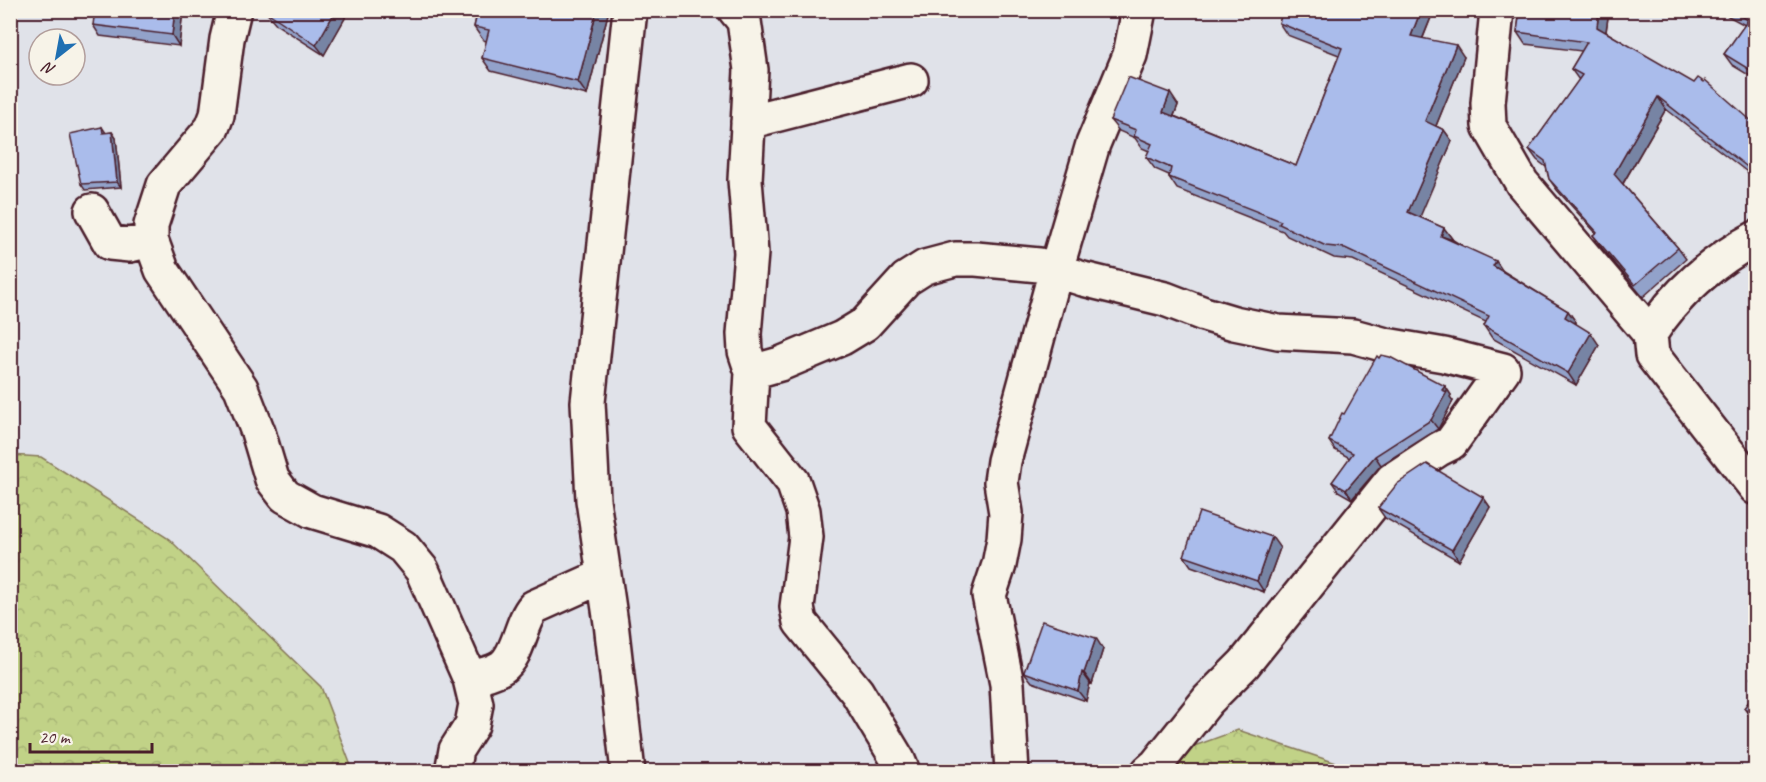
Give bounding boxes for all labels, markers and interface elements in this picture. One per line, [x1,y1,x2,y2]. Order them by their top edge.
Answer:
north arrow [27,27,87,87]
text: N [38,56,59,80]
scale bar [30,716,152,754]
text: 20 m [39,726,72,748]

